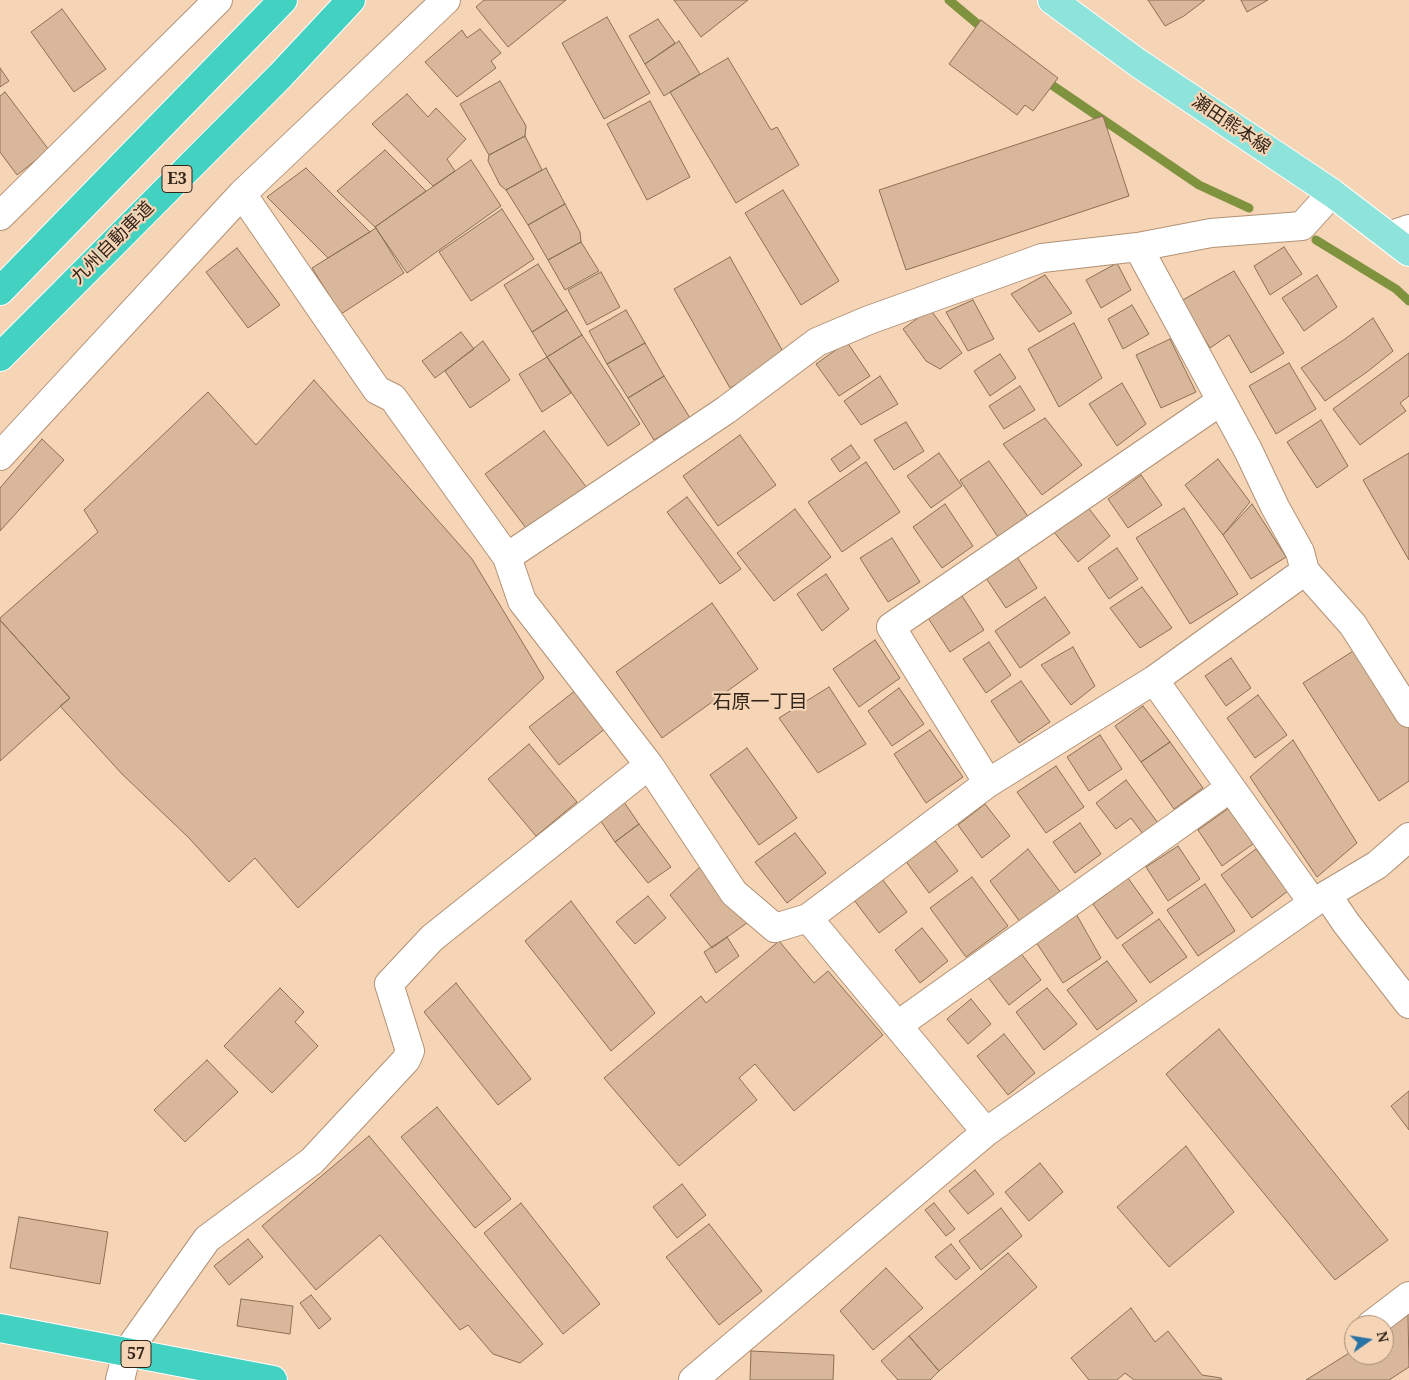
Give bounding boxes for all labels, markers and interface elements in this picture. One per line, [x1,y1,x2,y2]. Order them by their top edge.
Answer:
street label: 瀬田熊本線 [1188,91,1274,159]
road number: E3 [162,165,192,192]
street label: 九州自動車道 [67,197,159,289]
district label: 石原一丁目 [713,692,807,714]
north arrow [1344,1315,1394,1365]
text: N [1373,1329,1394,1344]
road number: 57 [121,1340,151,1368]

